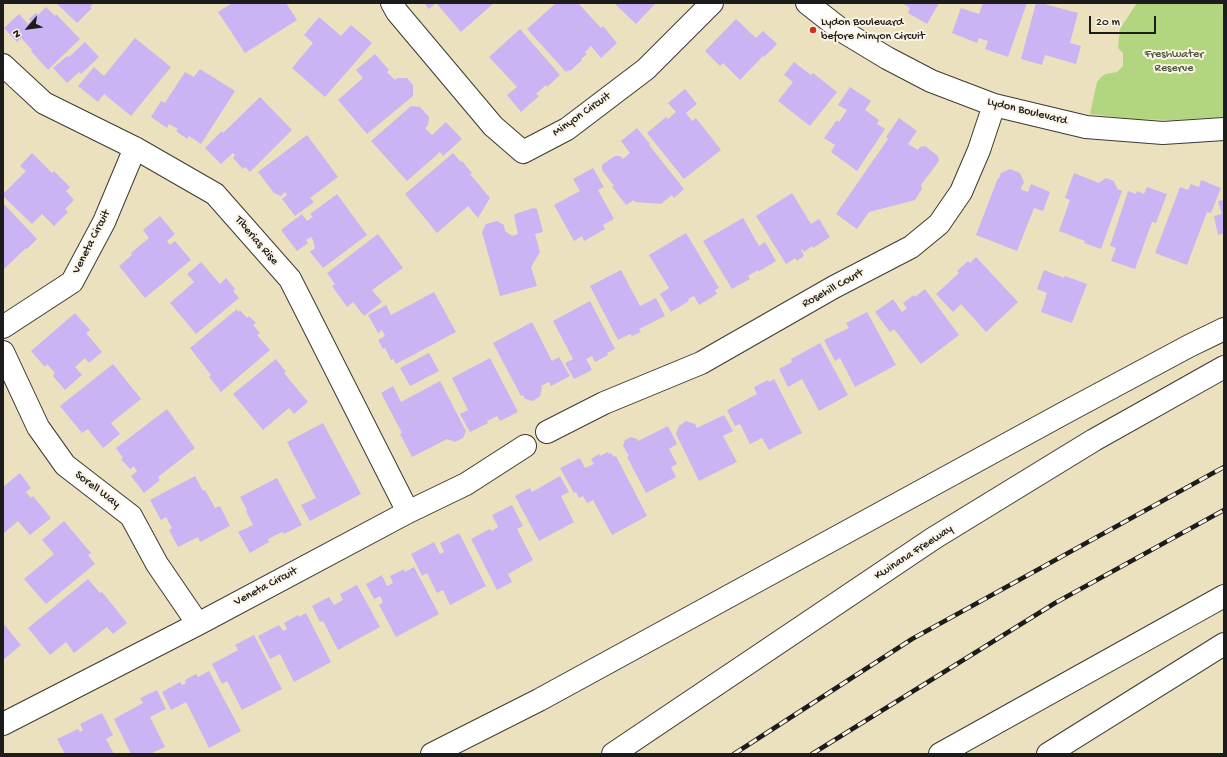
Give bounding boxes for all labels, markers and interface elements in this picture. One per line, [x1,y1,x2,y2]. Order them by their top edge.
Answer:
north arrow [8,8,48,48]
scale bar [1091,8,1158,34]
place label: Lydon Boulevard before Minyon Circuit [821,16,925,44]
text: 20 m [1096,16,1120,30]
marker: Lydon Boulevard before Minyon Circuit [808,25,818,35]
text: N [10,28,24,40]
park label: Freshwater Reserve [1145,48,1203,76]
street label: Minyon Circuit [550,90,614,140]
street label: Lydon Boulevard [985,95,1069,129]
street label: Veneta Circuit [70,208,114,276]
street label: Tiberias Rise [231,214,281,268]
street label: Rosehill Court [800,266,866,312]
street label: Sorell Way [71,468,123,512]
street label: Kwinana Freeway [872,522,956,584]
street label: Veneta Circuit [232,564,300,610]

